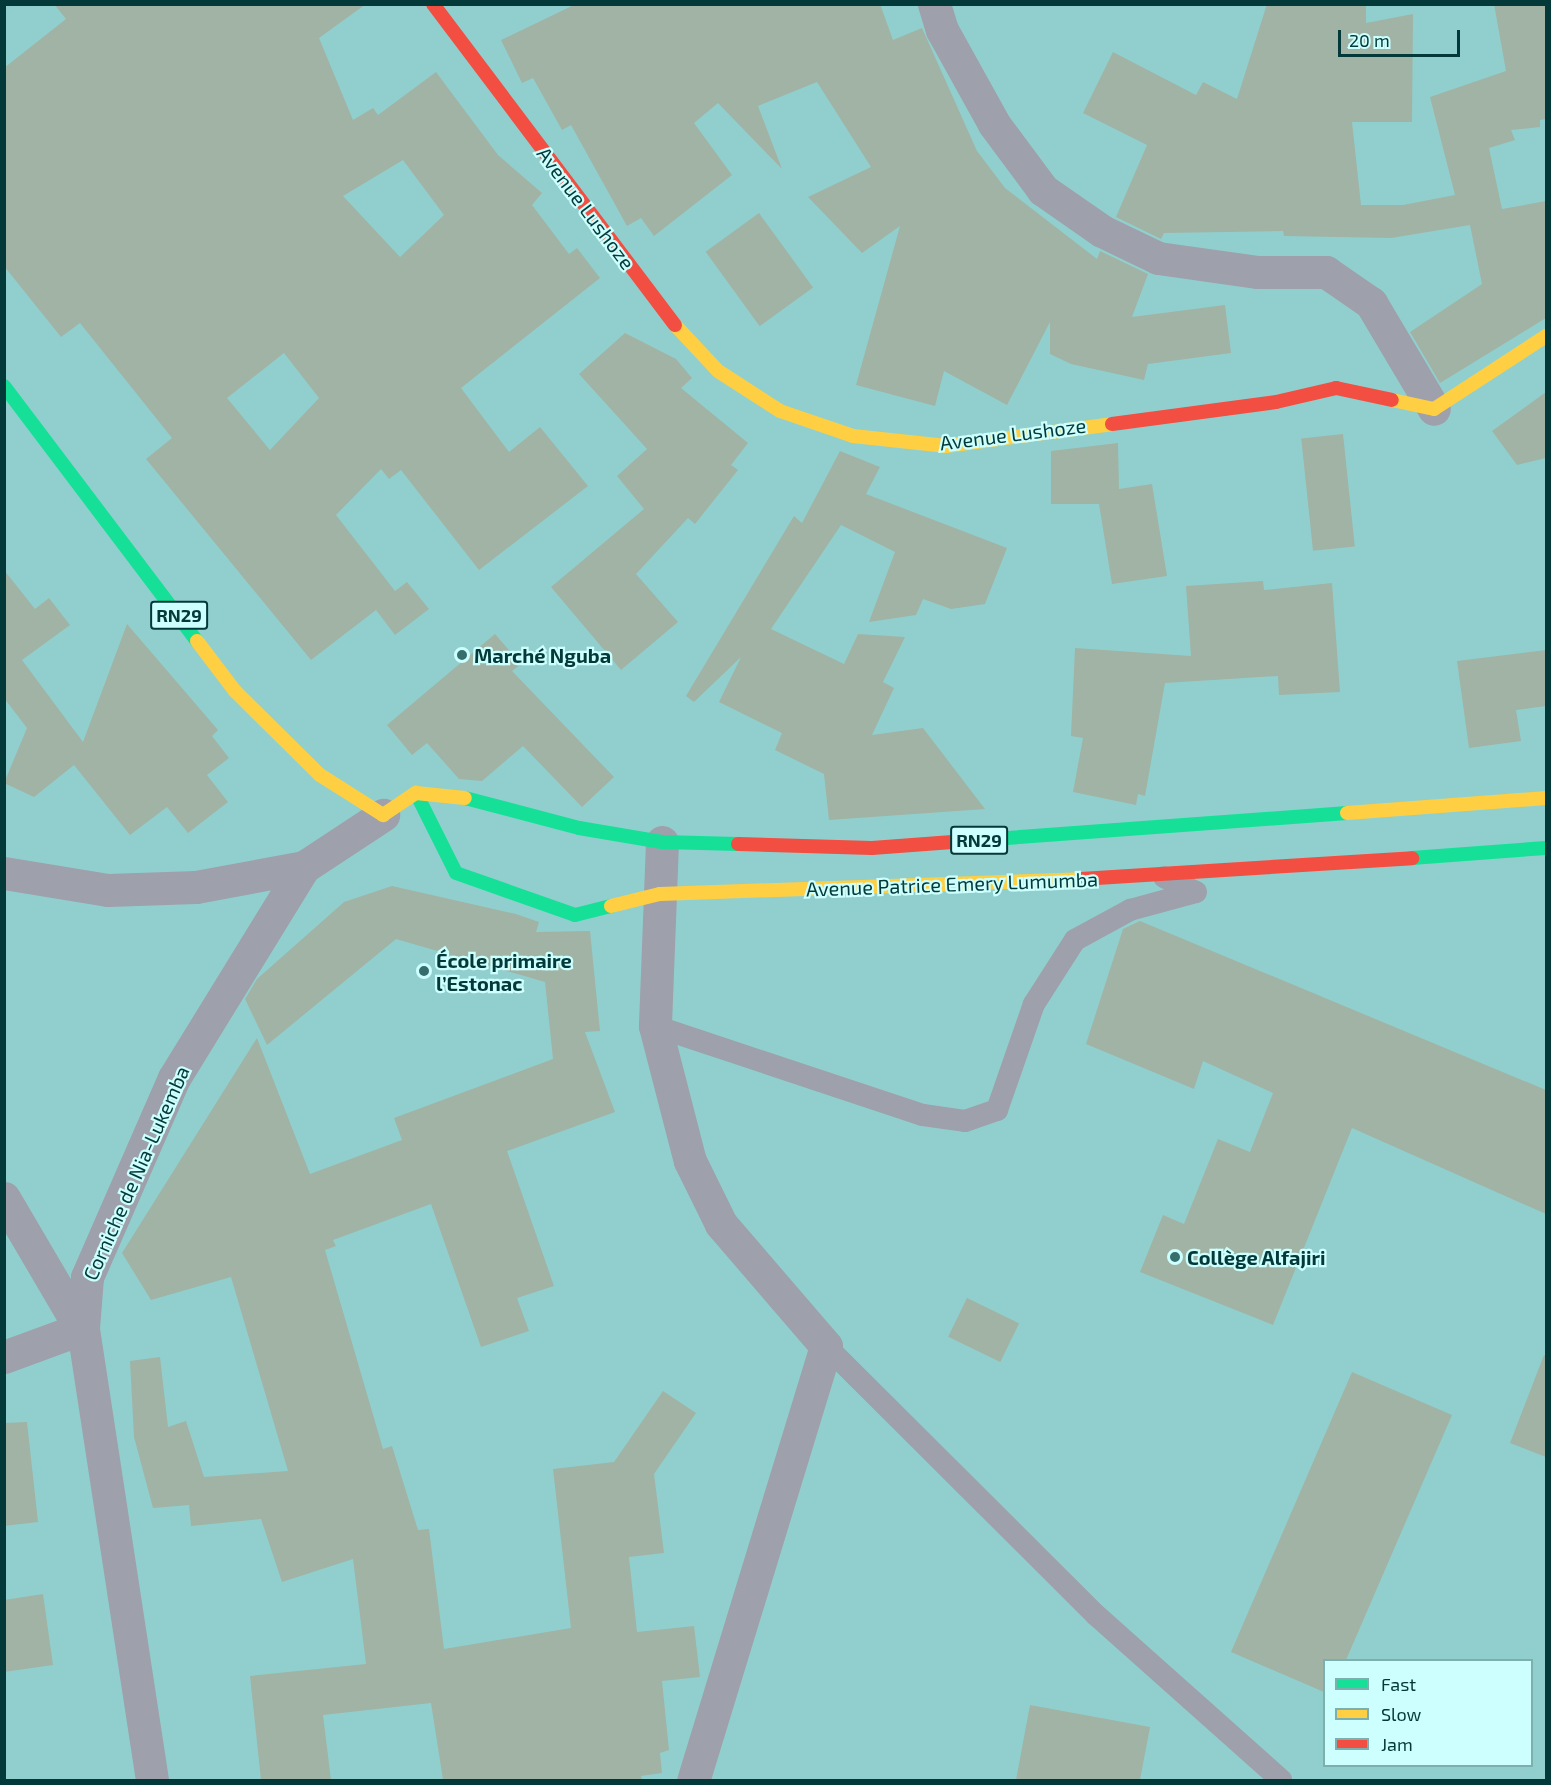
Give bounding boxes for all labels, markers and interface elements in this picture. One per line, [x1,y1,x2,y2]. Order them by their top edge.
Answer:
scale bar [1341,18,1462,56]
text: 20 m [1349,29,1390,51]
street label: Avenue Lushoze [532,142,640,274]
street label: Avenue Lushoze [938,413,1088,455]
road number: RN29 [149,600,209,630]
place label: Marché Nguba [474,643,611,667]
marker: Marché Nguba [455,648,469,662]
road number: RN29 [949,825,1009,855]
street label: Avenue Patrice Emery Lumumba [805,867,1099,901]
place label: École primaire l’Estonac [436,948,572,995]
marker: École primaire l’Estonac [417,964,431,978]
street label: Corniche de Nia-Lukemba [78,1062,194,1284]
place label: Collège Alfajiri [1187,1245,1326,1269]
marker: Collège Alfajiri [1168,1250,1182,1264]
legend [1323,1659,1533,1767]
text: Fast [1381,1673,1416,1695]
text: Slow [1381,1703,1421,1725]
text: Jam [1381,1733,1413,1755]

